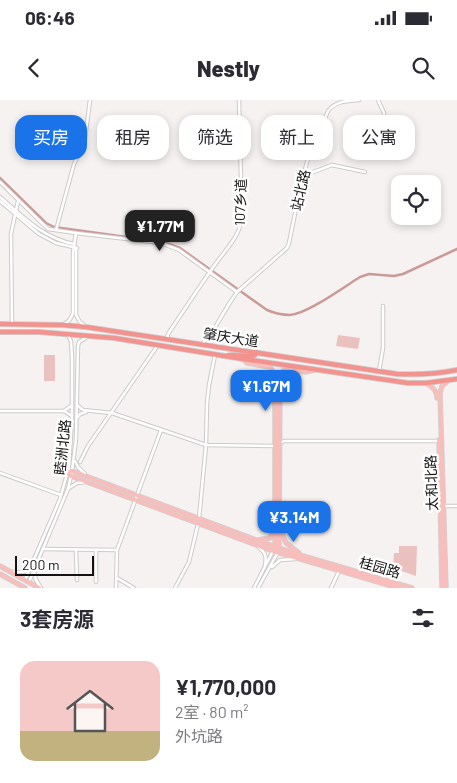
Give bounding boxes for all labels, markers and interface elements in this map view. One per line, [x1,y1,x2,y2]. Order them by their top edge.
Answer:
text: 06:46 [25,6,75,29]
icon: back [20,54,48,82]
icon: search [409,54,437,82]
text: Nestly [197,55,260,81]
chip: 买房 [15,115,87,160]
chip: 租房 [97,115,169,160]
chip: 筛选 [179,115,251,160]
chip: 新上 [261,115,333,160]
chip: 公寓 [343,115,415,160]
street label: 站北路 [287,168,313,212]
map controls [391,175,441,225]
button: locate [391,175,441,225]
street label: 107乡道 [231,178,249,226]
pin: ¥1.77M [119,210,201,252]
text: ¥1.77M [136,216,184,235]
street label: 肇庆大道 [202,324,260,350]
pin: ¥1.67M [225,370,307,412]
text: ¥1.67M [242,376,290,395]
street label: 睦洲北路 [51,418,73,476]
street label: 太和北路 [422,455,440,511]
pin: ¥3.14M [253,500,335,543]
text: ¥3.14M [269,507,319,526]
scale bar [15,553,94,576]
street label: 桂园路 [357,553,403,581]
text: 200 m [22,556,60,573]
icon: filters [409,604,437,632]
text: 3套房源 [20,606,94,631]
text: ¥1,770,000 [175,674,276,699]
icon: home [60,681,120,741]
text: 2室 · 80 m² [175,702,248,721]
text: 外坑路 [175,726,223,745]

